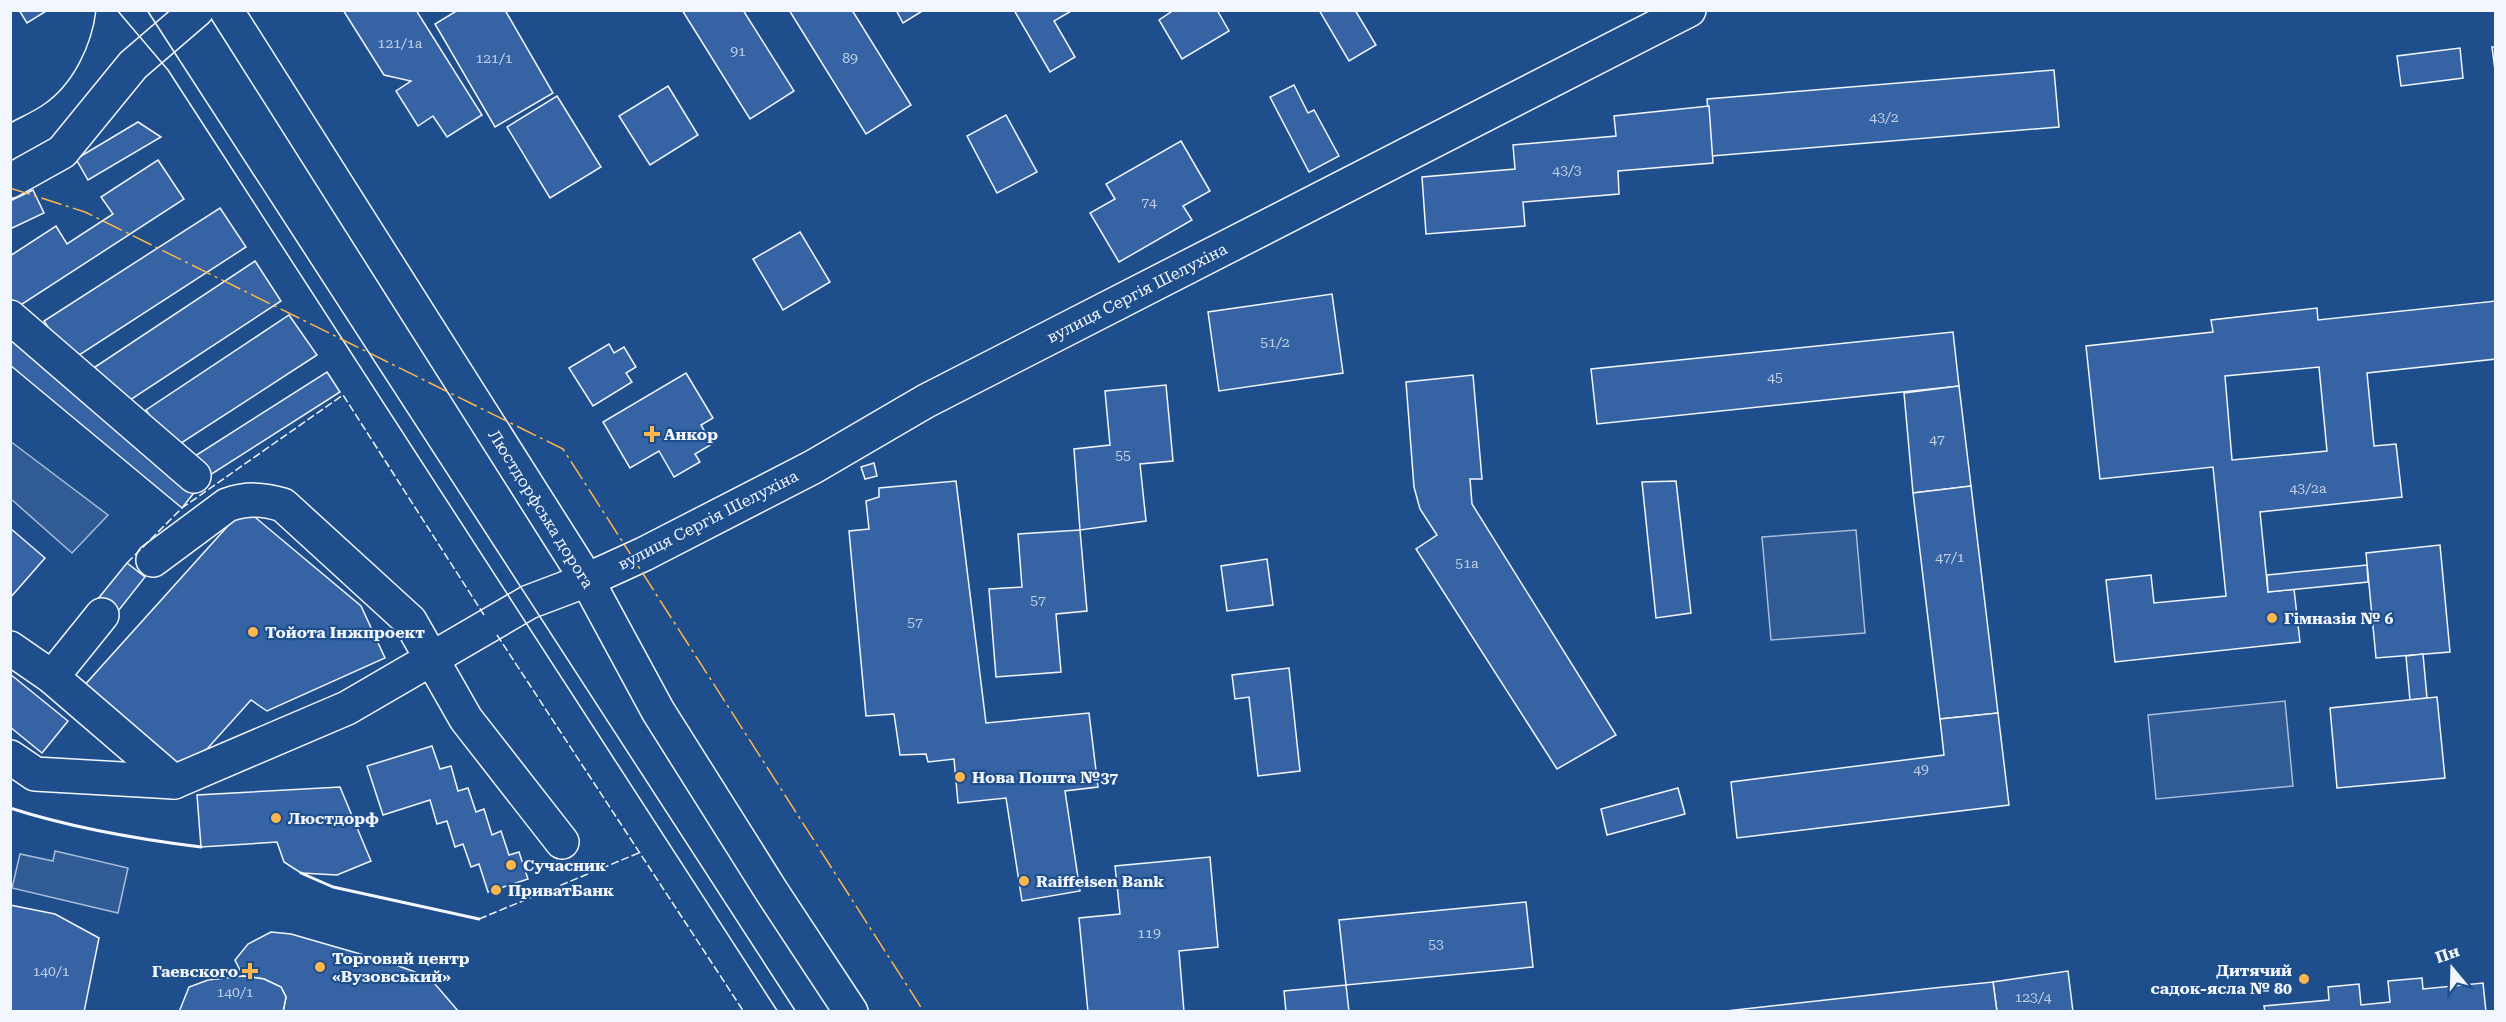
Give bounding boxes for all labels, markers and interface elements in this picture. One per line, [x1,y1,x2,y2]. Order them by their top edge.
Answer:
house number: 121/1а [378,35,423,51]
house number: 91 [730,43,746,59]
house number: 121/1 [475,50,513,66]
house number: 89 [842,50,858,66]
house number: 43/2 [1869,109,1899,125]
house number: 43/3 [1552,162,1582,178]
house number: 74 [1141,194,1157,210]
street label: вулиця Сергія Шелухіна [1044,239,1231,347]
house number: 51/2 [1260,334,1290,350]
house number: 45 [1767,369,1783,385]
place label: Анкор [664,425,718,444]
street label: Люстдорфська дорога [484,426,598,592]
marker: Анкор [645,427,659,441]
house number: 47 [1929,431,1945,447]
house number: 55 [1115,447,1131,463]
street label: вулиця Сергія Шелухіна [615,466,802,574]
house number: 43/2а [2290,480,2327,496]
house number: 47/1 [1935,549,1965,565]
house number: 51а [1455,555,1479,571]
house number: 57 [1030,592,1046,608]
place label: Гімназія № 6 [2284,609,2394,628]
marker: Гімназія № 6 [2265,611,2279,625]
house number: 57 [907,614,923,630]
place label: Тойота Інжпроект [265,623,425,642]
marker: Тойота Інжпроект [246,625,260,639]
house number: 49 [1913,761,1929,777]
place label: Нова Пошта №37 [972,768,1118,787]
marker: Нова Пошта №37 [953,770,967,784]
place label: Люстдорф [288,809,379,828]
marker: Люстдорф [269,811,283,825]
place label: Сучасник [523,856,606,875]
marker: Сучасник [504,858,518,872]
place label: Raiffeisen Bank [1036,872,1164,891]
marker: Raiffeisen Bank [1017,874,1031,888]
place label: ПриватБанк [508,881,614,900]
marker: ПриватБанк [489,883,503,897]
house number: 119 [1137,925,1161,941]
house number: 53 [1428,936,1444,952]
north arrow [2422,938,2482,998]
text: Пн [2433,941,2462,967]
place label: Торговий центр «Вузовський» [332,949,470,986]
marker: Торговий центр «Вузовський» [313,960,327,974]
place label: Дитячий садок-ясла № 80 [2150,961,2292,998]
place label: Гаевского [152,962,238,981]
house number: 140/1 [32,963,70,979]
marker: Гаевского [243,964,257,978]
marker: Дитячий садок-ясла № 80 [2297,972,2311,986]
house number: 140/1 [216,984,254,1000]
house number: 123/4 [2014,989,2052,1005]

